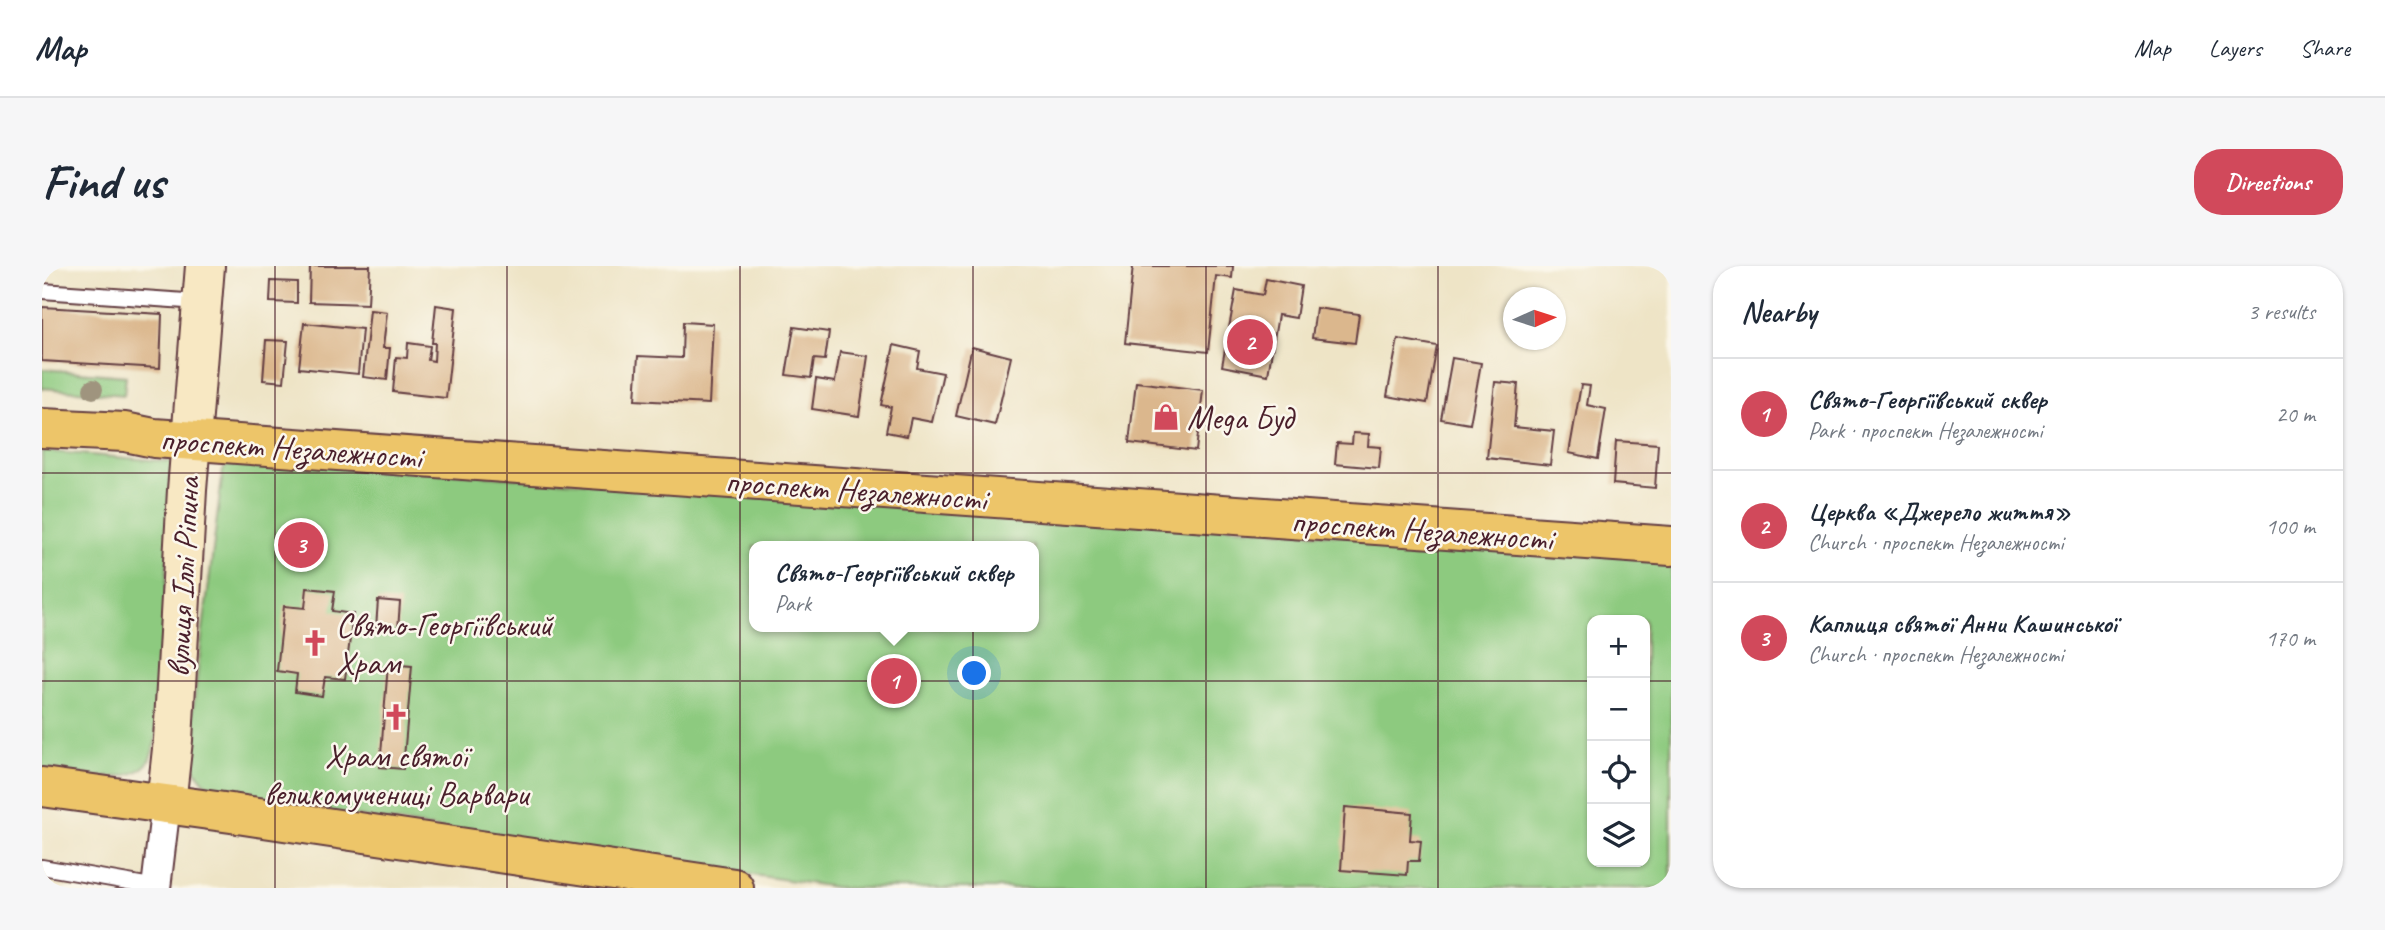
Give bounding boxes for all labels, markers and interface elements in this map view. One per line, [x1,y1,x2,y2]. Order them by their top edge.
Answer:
text: Map [35,27,86,69]
text: Map [2134,33,2171,63]
text: Layers [2209,33,2262,63]
text: Share [2300,33,2350,63]
button: Directions [2194,149,2343,215]
text: Find us [42,151,164,213]
north arrow [1503,287,1566,350]
text: Nearby [1741,293,1817,331]
text: 3 results [2248,297,2315,326]
pin: 2 [1227,316,1273,368]
text: Свято-Георгіївський сквер [1808,383,2047,416]
place label: Mega Буд [1187,397,1296,439]
text: 1 [1759,400,1769,429]
text: 20 m [2276,400,2315,429]
shop icon: Mega Буд [1151,402,1181,432]
text: Park · проспект Незалежності [1808,416,2043,445]
street label: проспект Незалежності [159,418,427,478]
street label: проспект Незалежності [724,460,992,520]
street label: вулиця Іллі Ріпина [157,474,209,678]
text: Церква «Джерело життя» [1808,495,2071,528]
street label: проспект Незалежності [1290,500,1558,560]
text: 2 [1759,512,1769,541]
text: 100 m [2266,512,2315,541]
pin: 3 [278,519,324,571]
text: Church · проспект Незалежності [1808,528,2064,557]
popup [749,541,1039,632]
text: Свято-Георгіївський сквер [775,556,1013,589]
text: Park [775,589,811,618]
place label: Свято-Георгіївський Храм [336,604,555,684]
text: Каплиця cвятої Анни Кашинської [1808,607,2117,640]
map controls [1587,615,1650,867]
button: + [1587,615,1650,678]
text: 3 [1759,624,1769,653]
text: 170 m [2266,624,2315,653]
church icon: Свято-Георгіївський Храм [300,628,330,658]
text: Church · проспект Незалежності [1808,640,2064,669]
pin: 1 [871,655,917,707]
your location [957,656,991,690]
button: − [1587,678,1650,741]
church icon: Храм святої великомучениці Варвари [381,702,411,732]
place label: Храм святої великомучениці Варвари [264,735,531,815]
button: locate [1587,741,1650,804]
button: layers [1587,804,1650,867]

